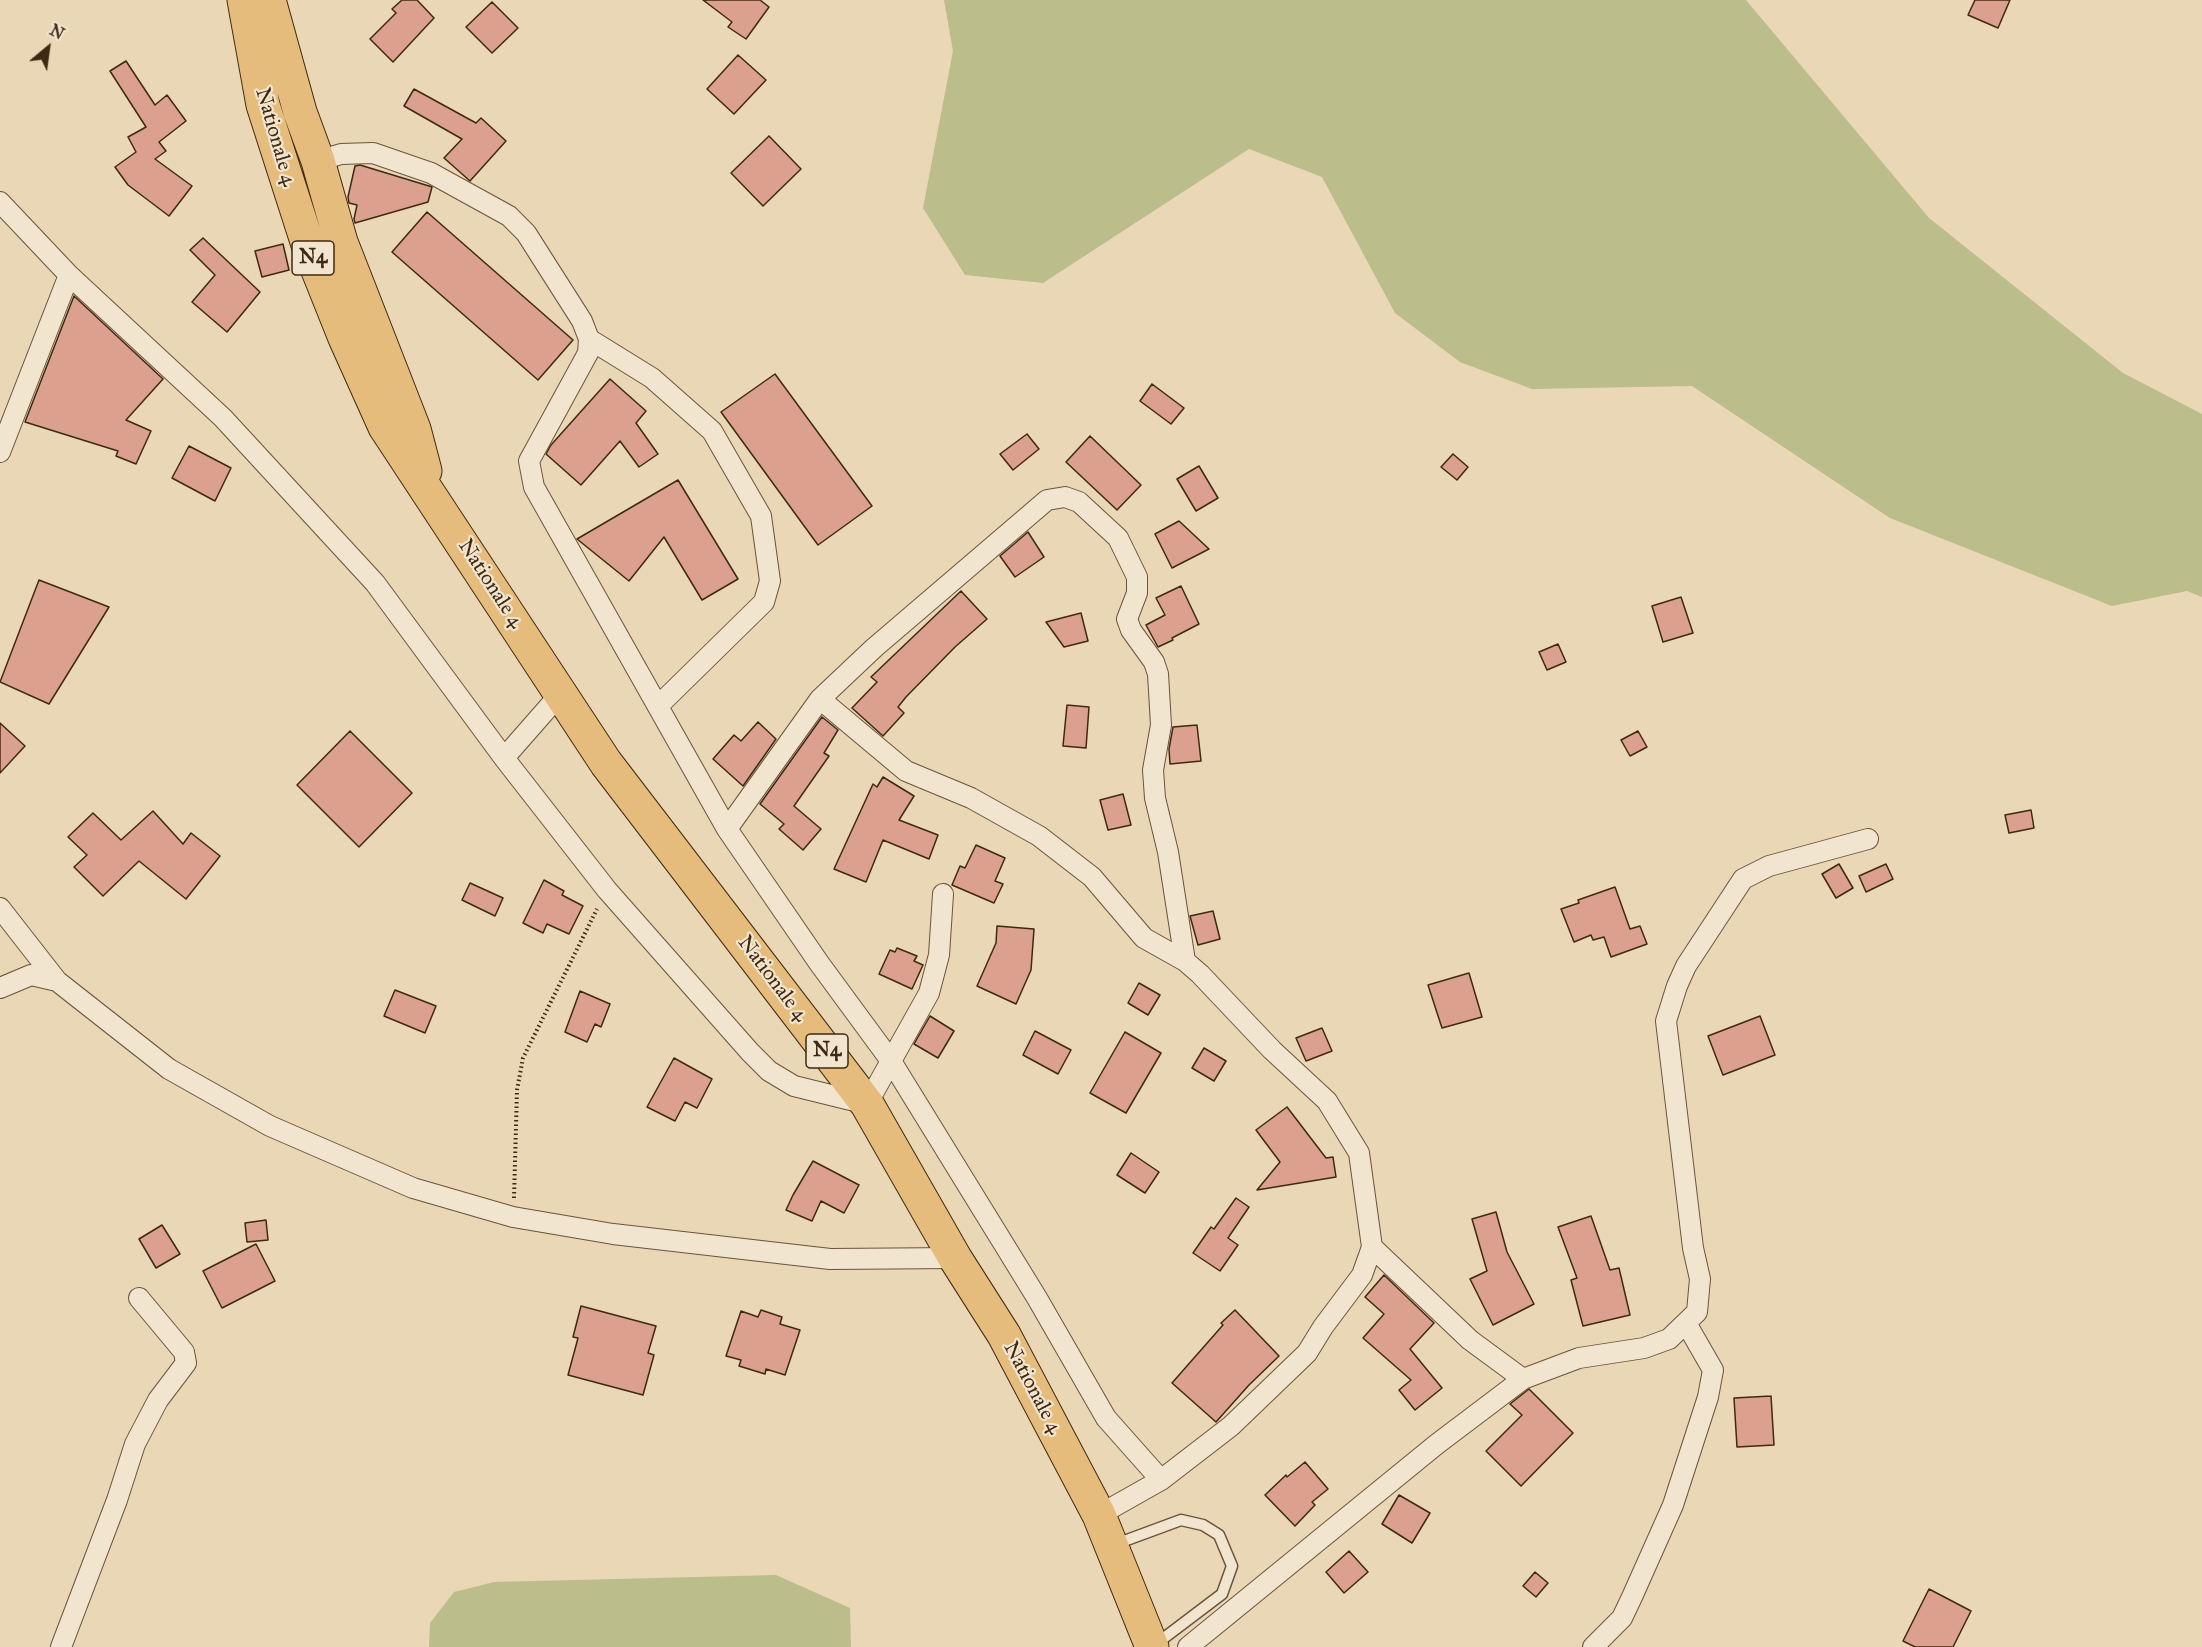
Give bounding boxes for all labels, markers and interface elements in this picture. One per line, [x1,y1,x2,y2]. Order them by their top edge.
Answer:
north arrow [18,18,78,78]
text: N [46,20,68,43]
street label: Nationale 4 [249,85,301,189]
road number: N4 [292,241,334,275]
street label: Nationale 4 [452,535,528,633]
street label: Nationale 4 [732,931,812,1027]
road number: N4 [806,1034,848,1068]
street label: Nationale 4 [997,1338,1067,1438]

